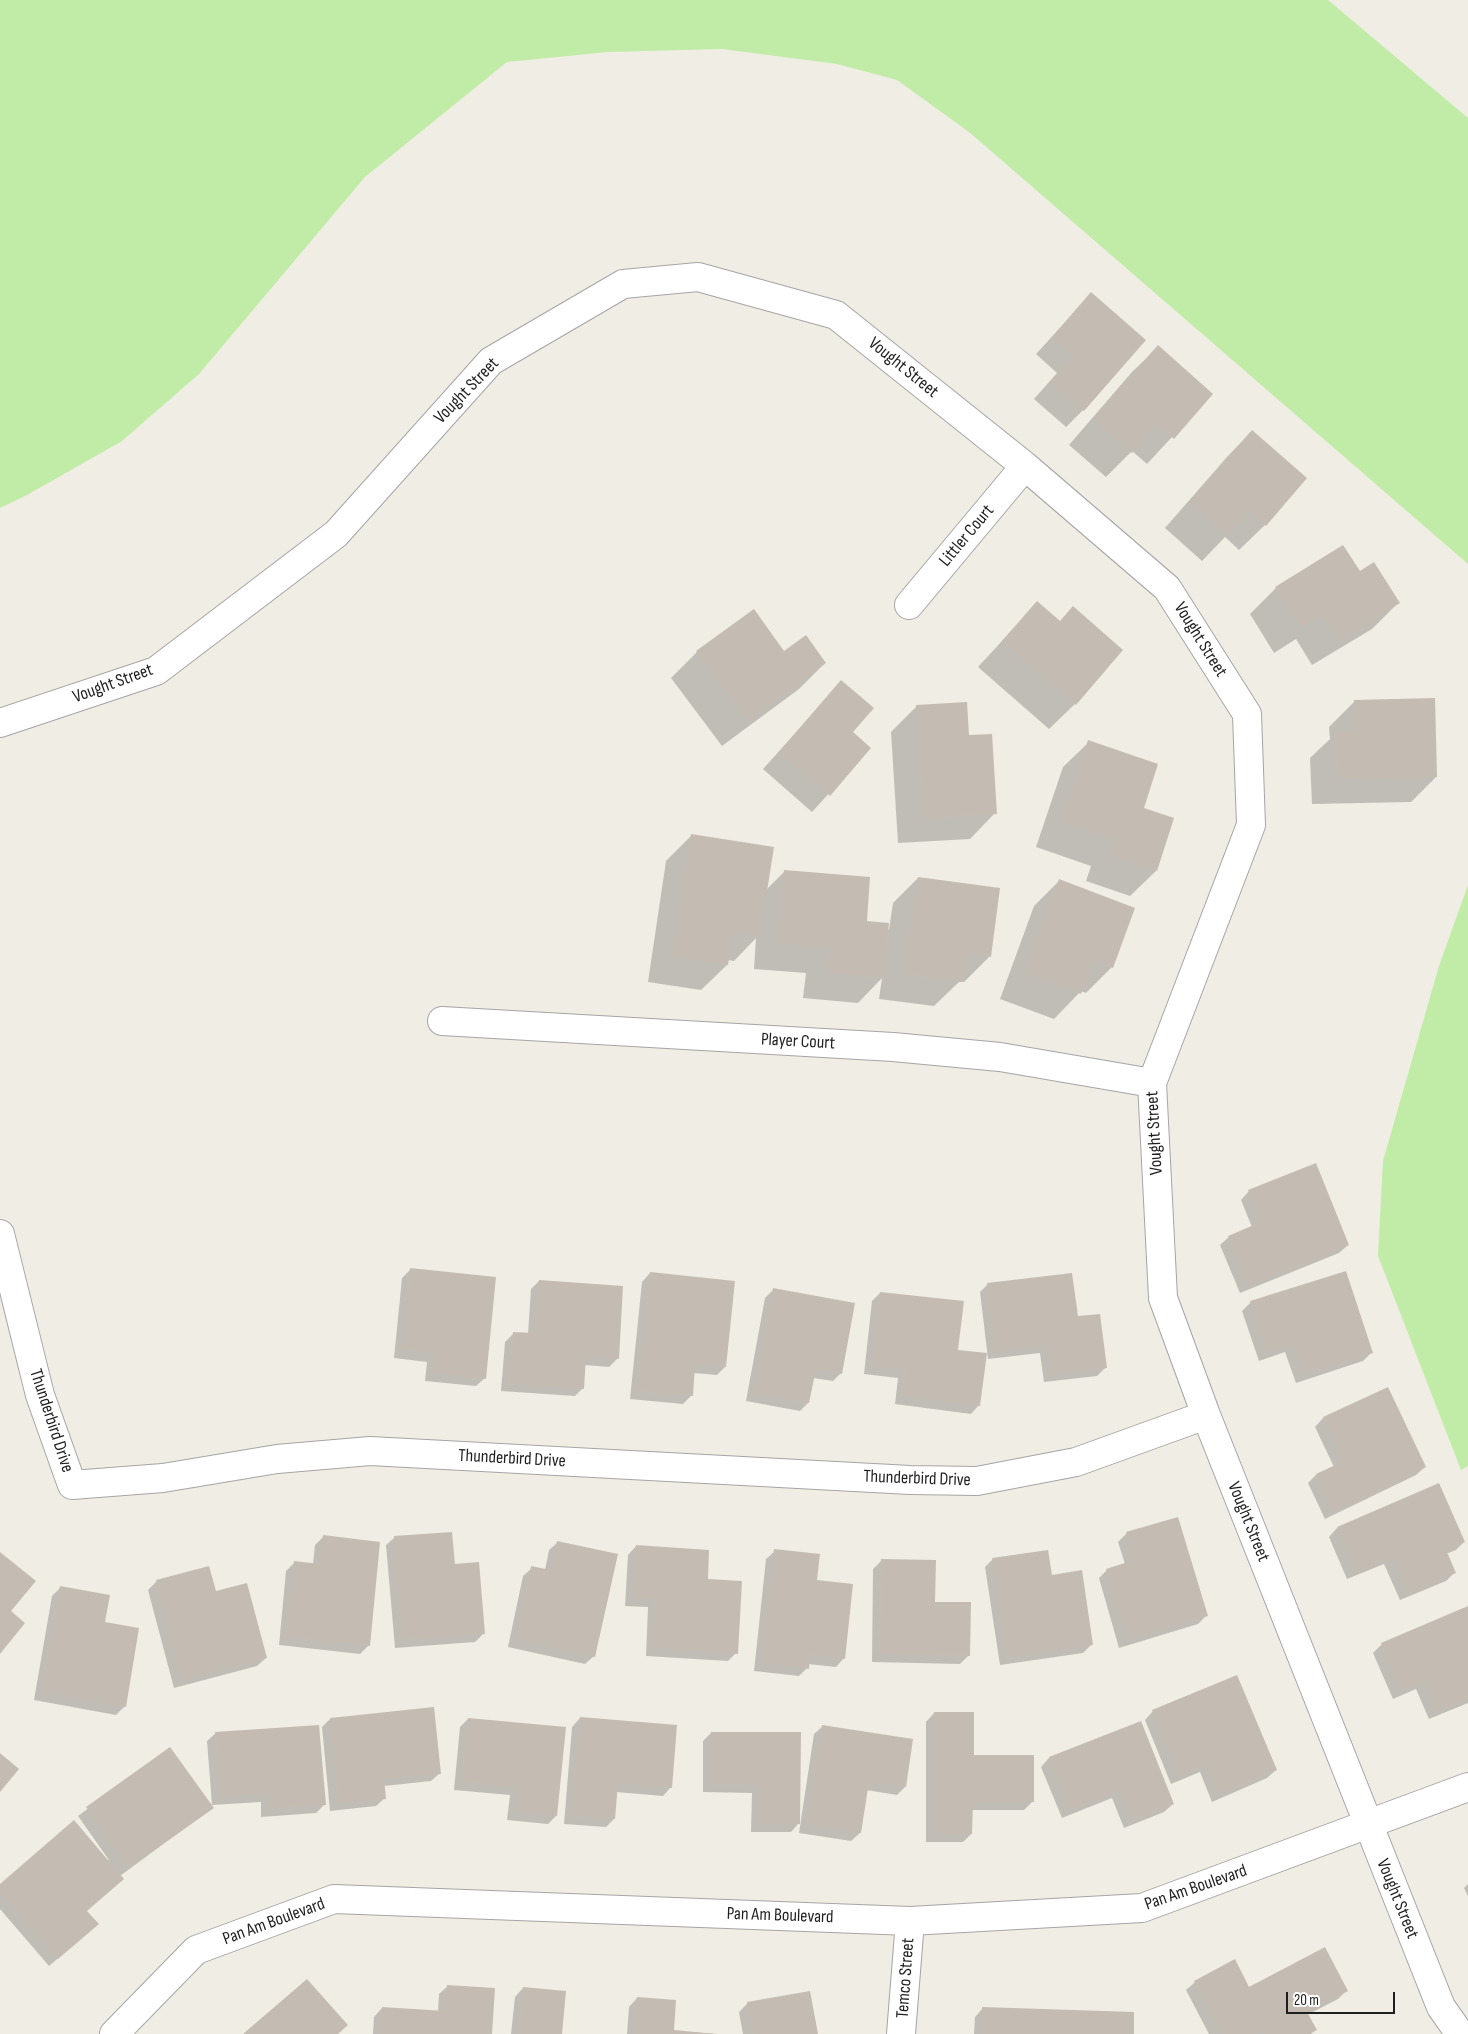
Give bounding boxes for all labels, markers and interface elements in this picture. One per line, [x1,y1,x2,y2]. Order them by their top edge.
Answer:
street label: Vought Street [864,333,942,403]
street label: Vought Street [430,353,504,429]
street label: Littler Court [935,501,999,571]
street label: Vought Street [1169,599,1231,681]
street label: Vought Street [70,660,156,708]
street label: Player Court [760,1029,836,1055]
street label: Vought Street [1142,1091,1168,1175]
street label: Thunderbird Drive [24,1367,78,1475]
street label: Thunderbird Drive [458,1445,566,1473]
street label: Thunderbird Drive [863,1466,971,1492]
street label: Vought Street [1222,1479,1274,1565]
street label: Vought Street [1371,1856,1423,1942]
street label: Pan Am Boulevard [1142,1860,1250,1916]
street label: Pan Am Boulevard [220,1894,328,1950]
street label: Pan Am Boulevard [726,1903,834,1929]
street label: Temco Street [892,1937,920,2019]
scale bar [1288,1982,1397,2014]
text: 20 m [1294,1991,1319,2010]

